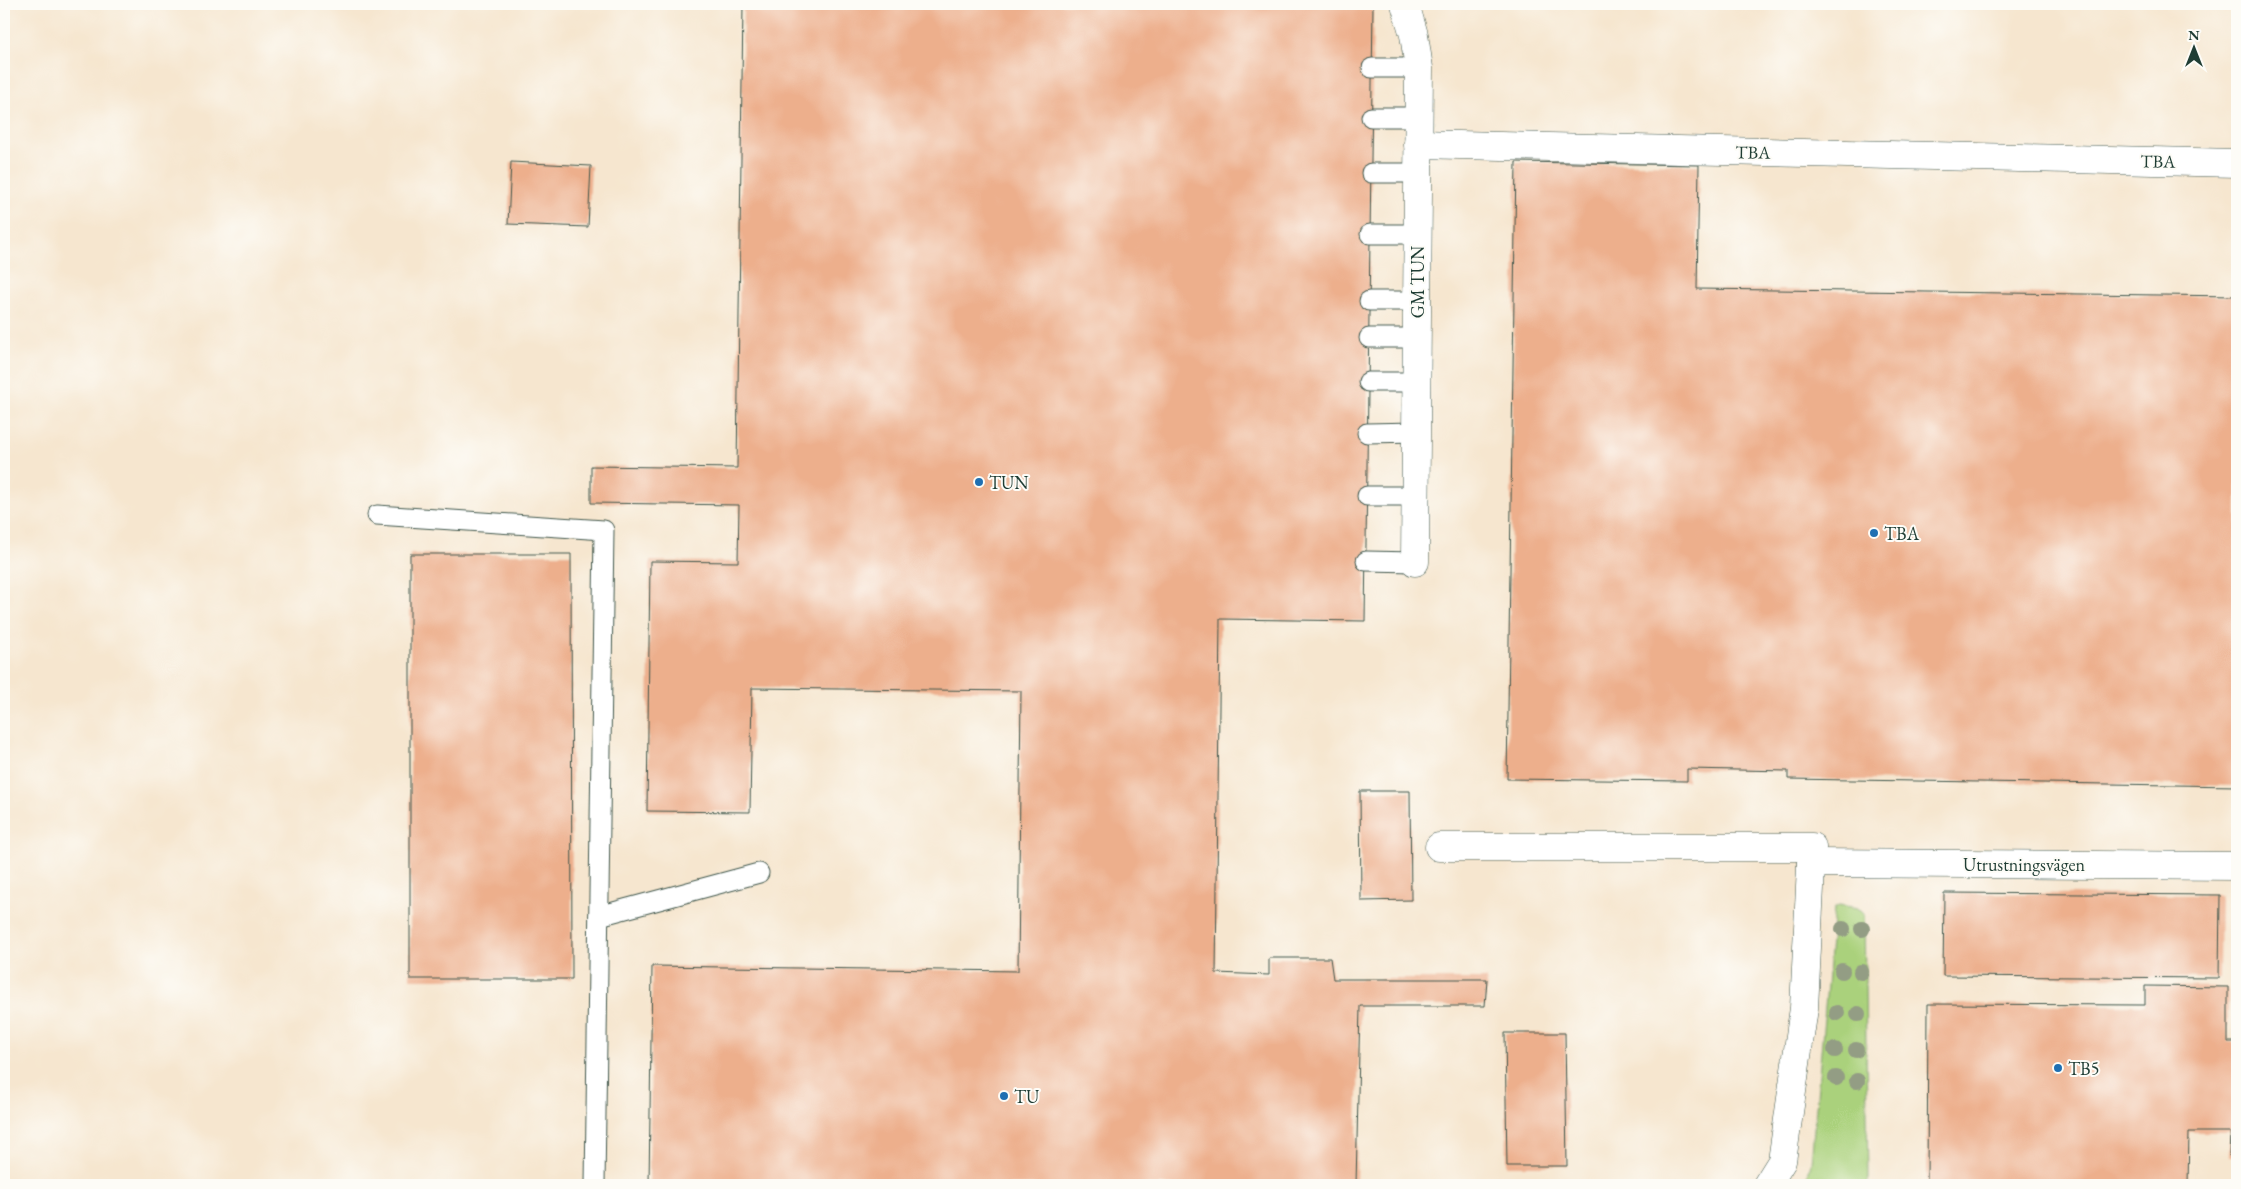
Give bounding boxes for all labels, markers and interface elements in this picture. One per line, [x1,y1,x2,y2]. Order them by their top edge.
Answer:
north arrow [2168,22,2218,72]
text: N [2188,26,2200,44]
street label: TBA [1735,140,1771,164]
street label: TBA [2140,149,2176,173]
street label: GM TUN [1406,245,1429,318]
place label: TUN [989,471,1029,494]
marker: TUN [973,476,985,488]
place label: TBA [1884,522,1920,545]
marker: TBA [1868,527,1880,539]
street label: Utrustningsvägen [1963,853,2086,876]
place label: TB5 [2068,1057,2099,1080]
marker: TB5 [2052,1062,2064,1074]
place label: TU [1014,1085,1040,1108]
marker: TU [998,1090,1010,1102]

